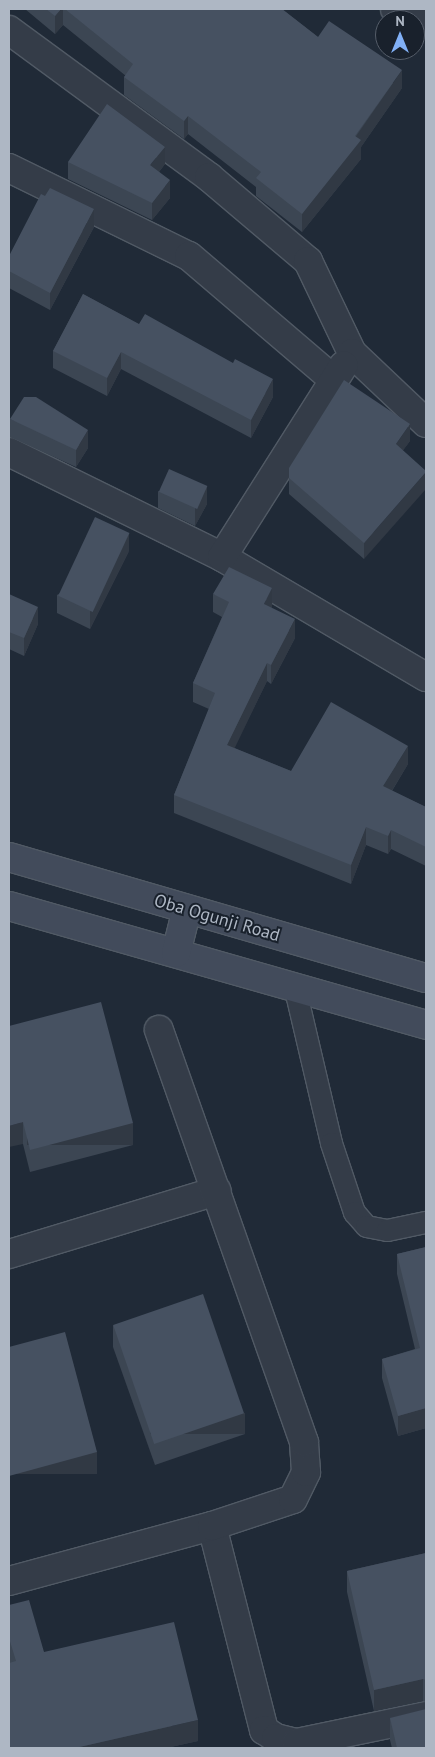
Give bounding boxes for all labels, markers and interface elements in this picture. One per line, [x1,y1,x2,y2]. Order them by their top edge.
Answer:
north arrow [375,10,425,60]
text: N [395,12,405,30]
street label: Oba Ogunji Road [152,890,282,946]

